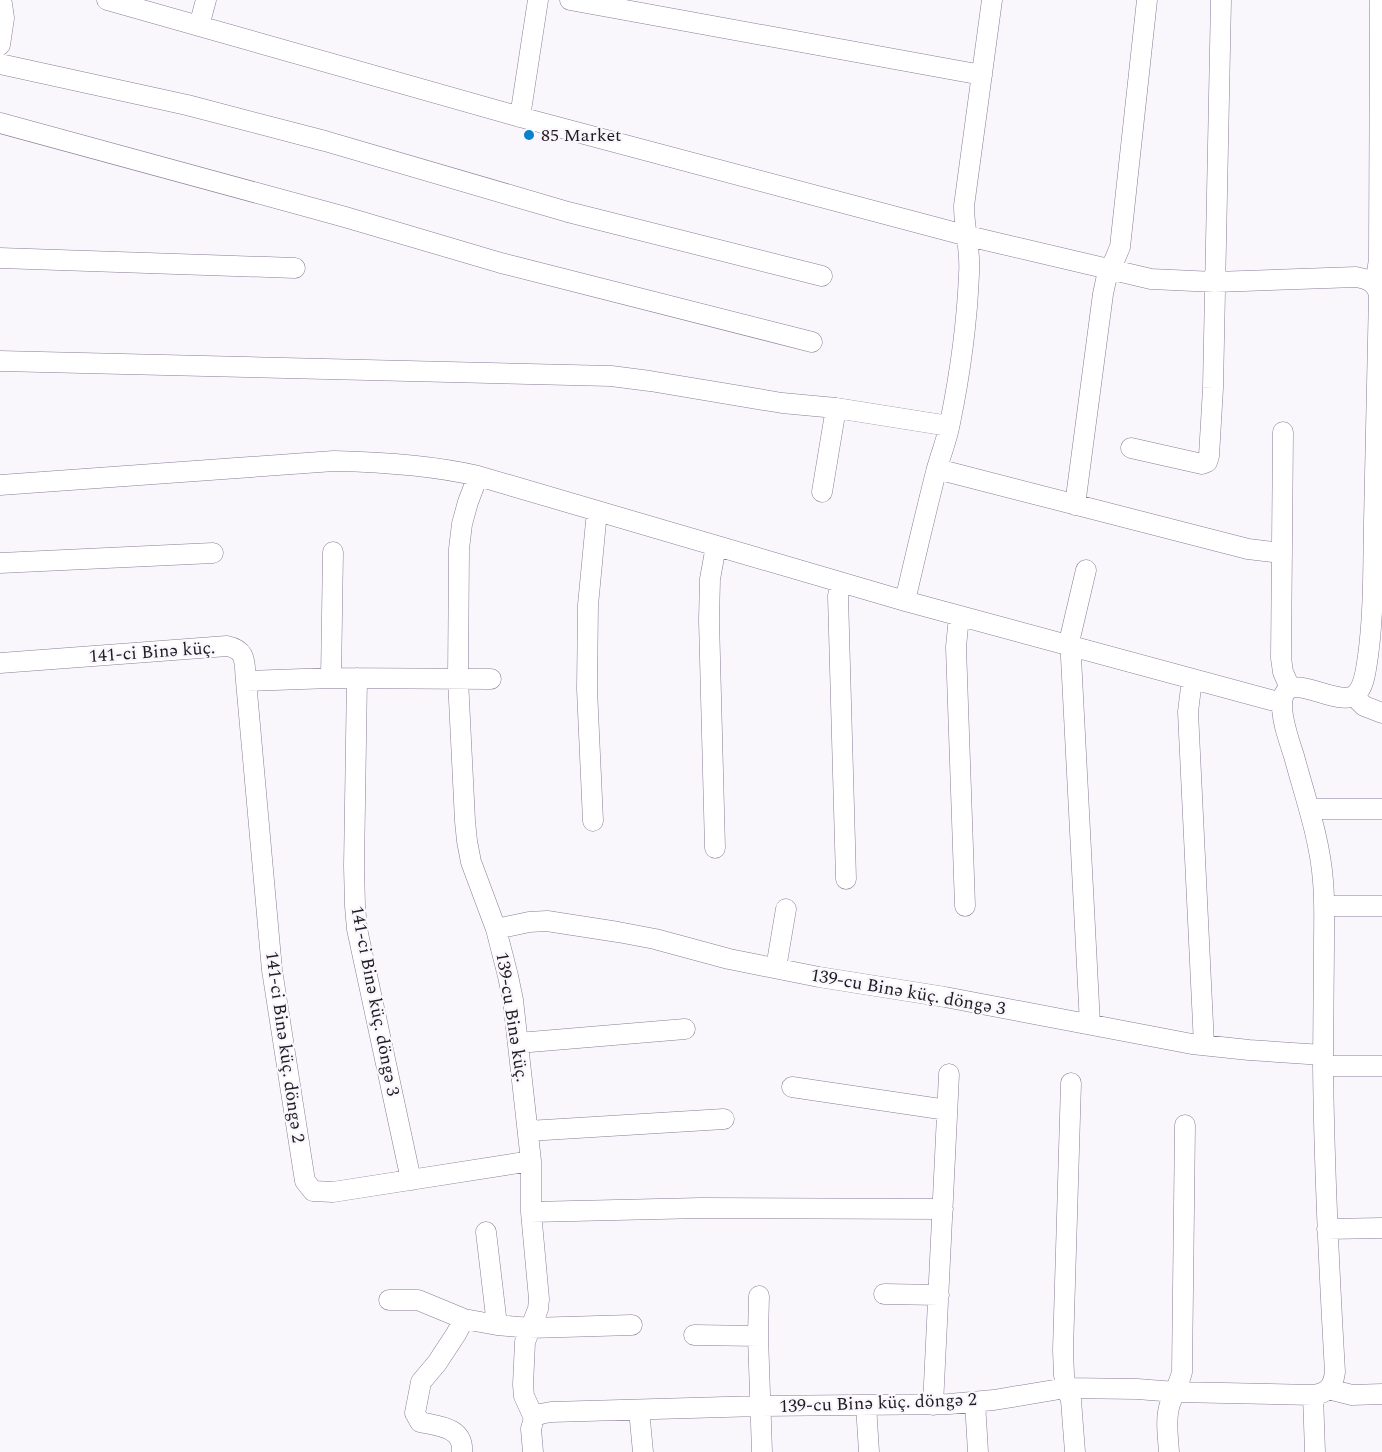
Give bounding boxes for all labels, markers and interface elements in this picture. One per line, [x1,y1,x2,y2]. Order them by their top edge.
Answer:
place label: 85 Market [541,122,621,149]
marker: 85 Market [522,128,536,142]
street label: 141-ci Binə küç. [88,634,216,670]
street label: 141-ci Binə küç. döngə 3 [343,904,407,1098]
street label: 141-ci Binə küç. döngə 2 [258,949,312,1145]
street label: 139-cu Binə küç. [488,950,536,1084]
street label: 139-cu Binə küç. döngə 3 [808,962,1008,1022]
street label: 139-cu Binə küç. döngə 2 [779,1386,977,1420]

